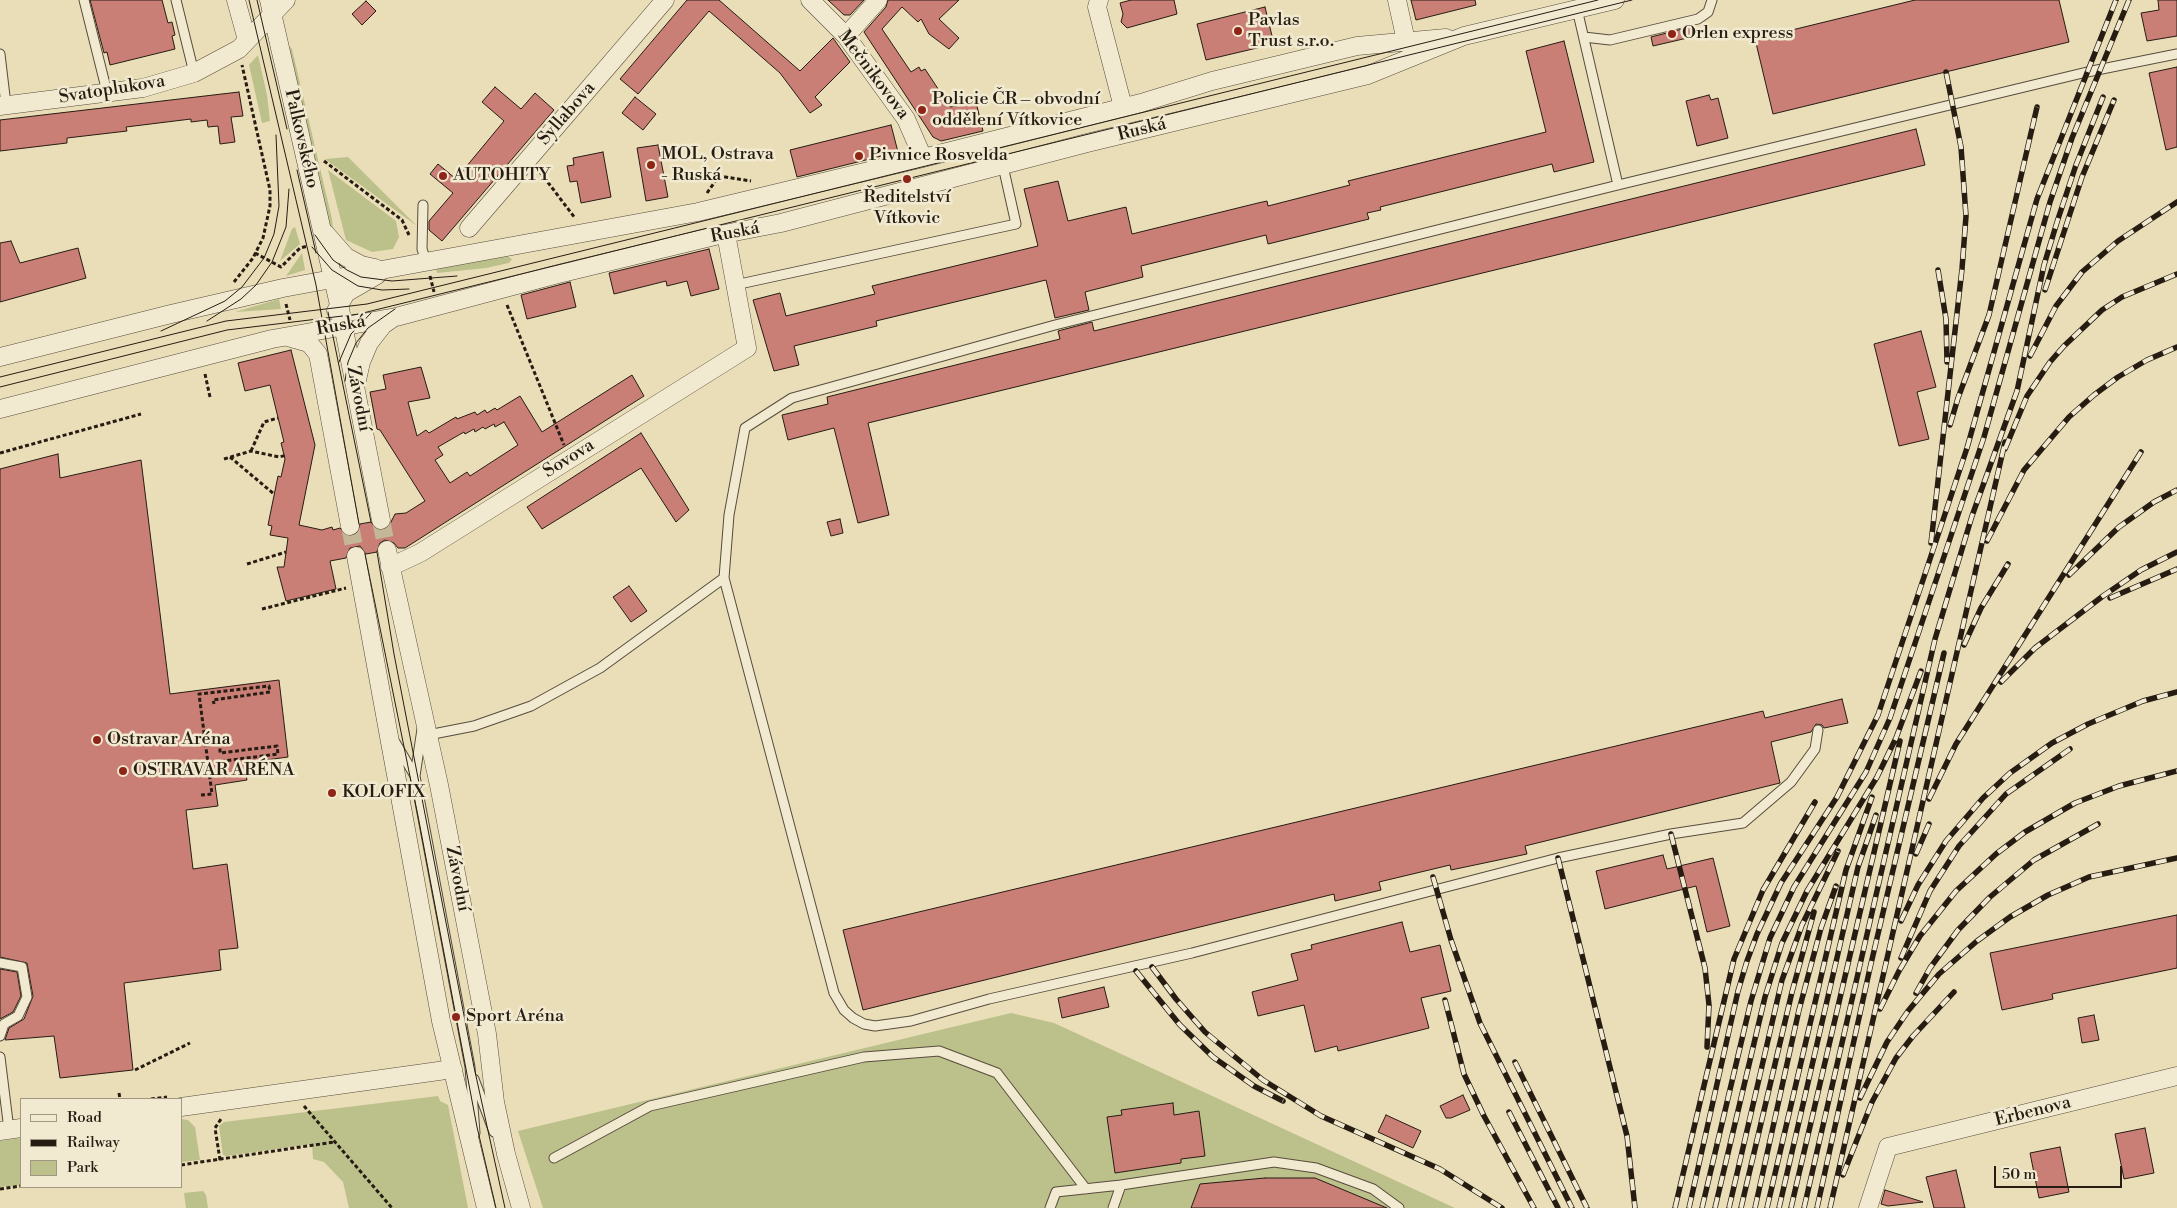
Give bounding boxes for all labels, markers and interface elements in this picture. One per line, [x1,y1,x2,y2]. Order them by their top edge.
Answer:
place label: Pavlas Trust s.r.o. [1248,10,1334,52]
place label: Orlen express [1682,23,1793,45]
marker: Pavlas Trust s.r.o. [1232,25,1244,37]
street label: Mečnikovova [832,26,914,124]
marker: Orlen express [1666,28,1678,40]
street label: Svatoplukova [57,71,167,109]
street label: Syllabova [534,78,600,150]
street label: Palkovského [279,87,323,191]
place label: Policie ČR – obvodní oddělení Vítkovice [932,89,1100,132]
marker: Policie ČR – obvodní oddělení Vítkovice [916,104,928,116]
street label: Ruská [1115,114,1169,146]
place label: MOL, Ostrava - Ruská [661,144,774,186]
place label: Pivnice Rosvelda [869,145,1008,167]
marker: Pivnice Rosvelda [853,150,865,162]
marker: MOL, Ostrava - Ruská [645,159,657,171]
place label: AUTOHITY [453,165,550,187]
marker: AUTOHITY [437,170,449,182]
marker: Ředitelství Vítkovic [901,173,913,185]
place label: Ředitelství Vítkovic [863,187,951,230]
street label: Ruská [709,218,761,248]
street label: Ruská [315,311,367,341]
street label: Závodní [341,364,375,434]
street label: Sovova [539,435,599,483]
place label: Ostravar Aréna [107,729,231,751]
marker: Ostravar Aréna [91,734,103,746]
place label: OSTRAVAR ARÉNA [133,760,295,782]
marker: OSTRAVAR ARÉNA [117,765,129,777]
place label: KOLOFIX [342,782,425,804]
marker: KOLOFIX [326,787,338,799]
street label: Závodní [440,844,474,914]
place label: Sport Aréna [466,1006,564,1028]
marker: Sport Aréna [450,1011,462,1023]
street label: Erbenova [1993,1092,2073,1132]
legend [20,1098,182,1188]
text: Road [67,1108,102,1127]
text: Railway [67,1133,120,1152]
scale bar [1997,1156,2124,1188]
text: Park [67,1158,98,1177]
text: 50 m [2002,1165,2036,1184]

